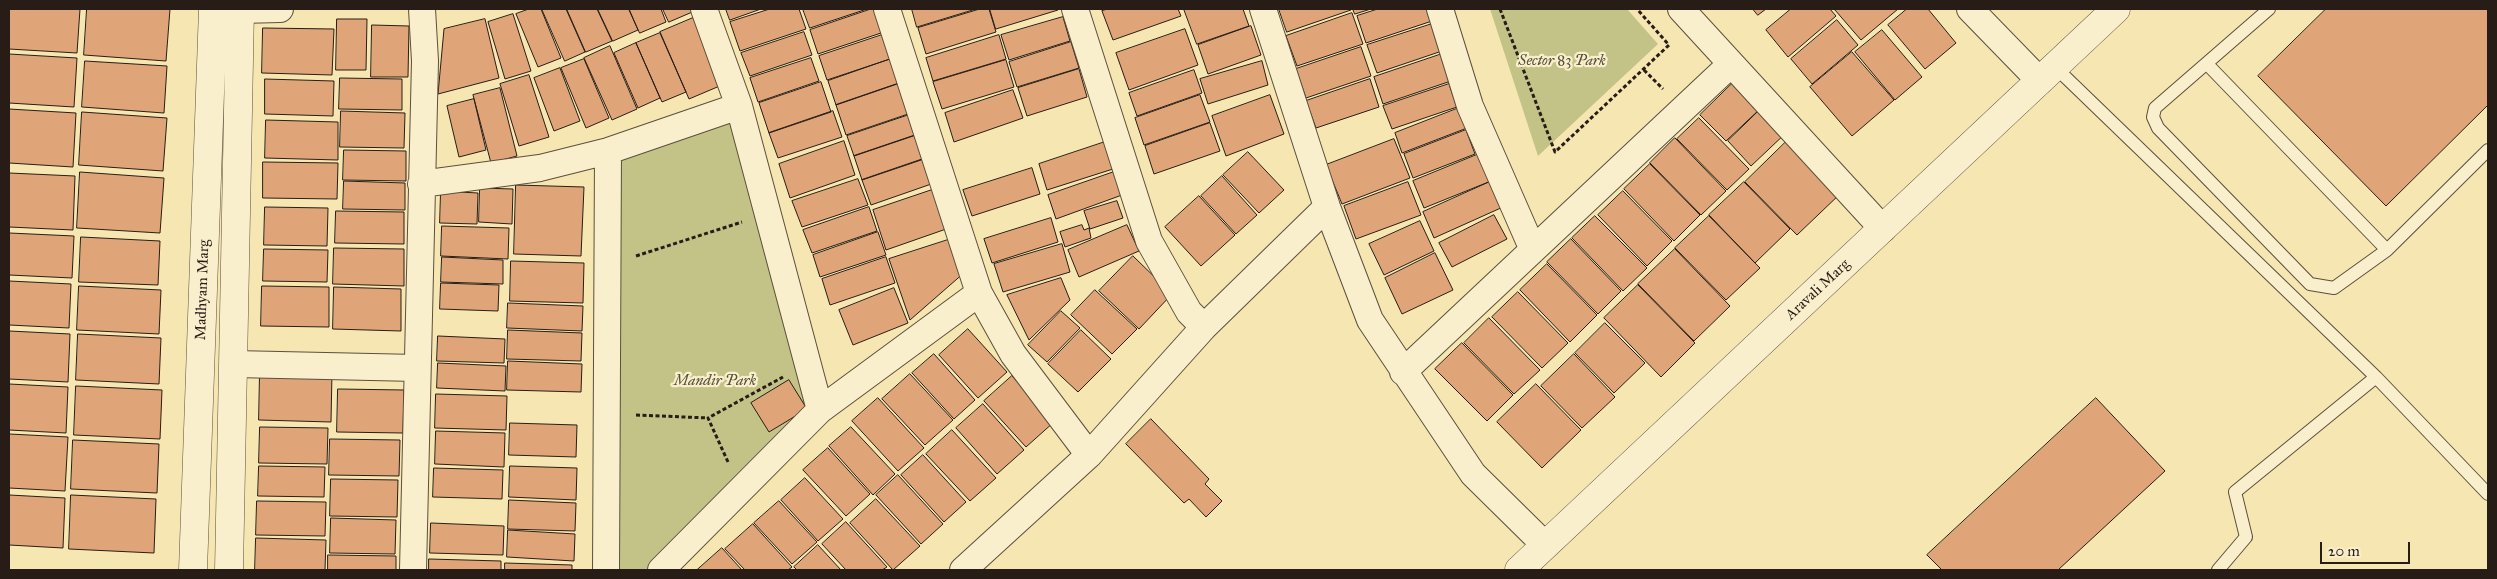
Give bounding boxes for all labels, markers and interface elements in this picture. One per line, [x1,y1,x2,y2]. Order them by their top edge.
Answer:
park label: Sector 83 Park [1518,52,1606,70]
street label: Madhyam Marg [192,239,214,341]
street label: Aravali Marg [1782,256,1854,324]
park label: Mandir Park [674,372,756,390]
scale bar [2322,532,2412,564]
text: 20 m [2328,542,2360,560]

